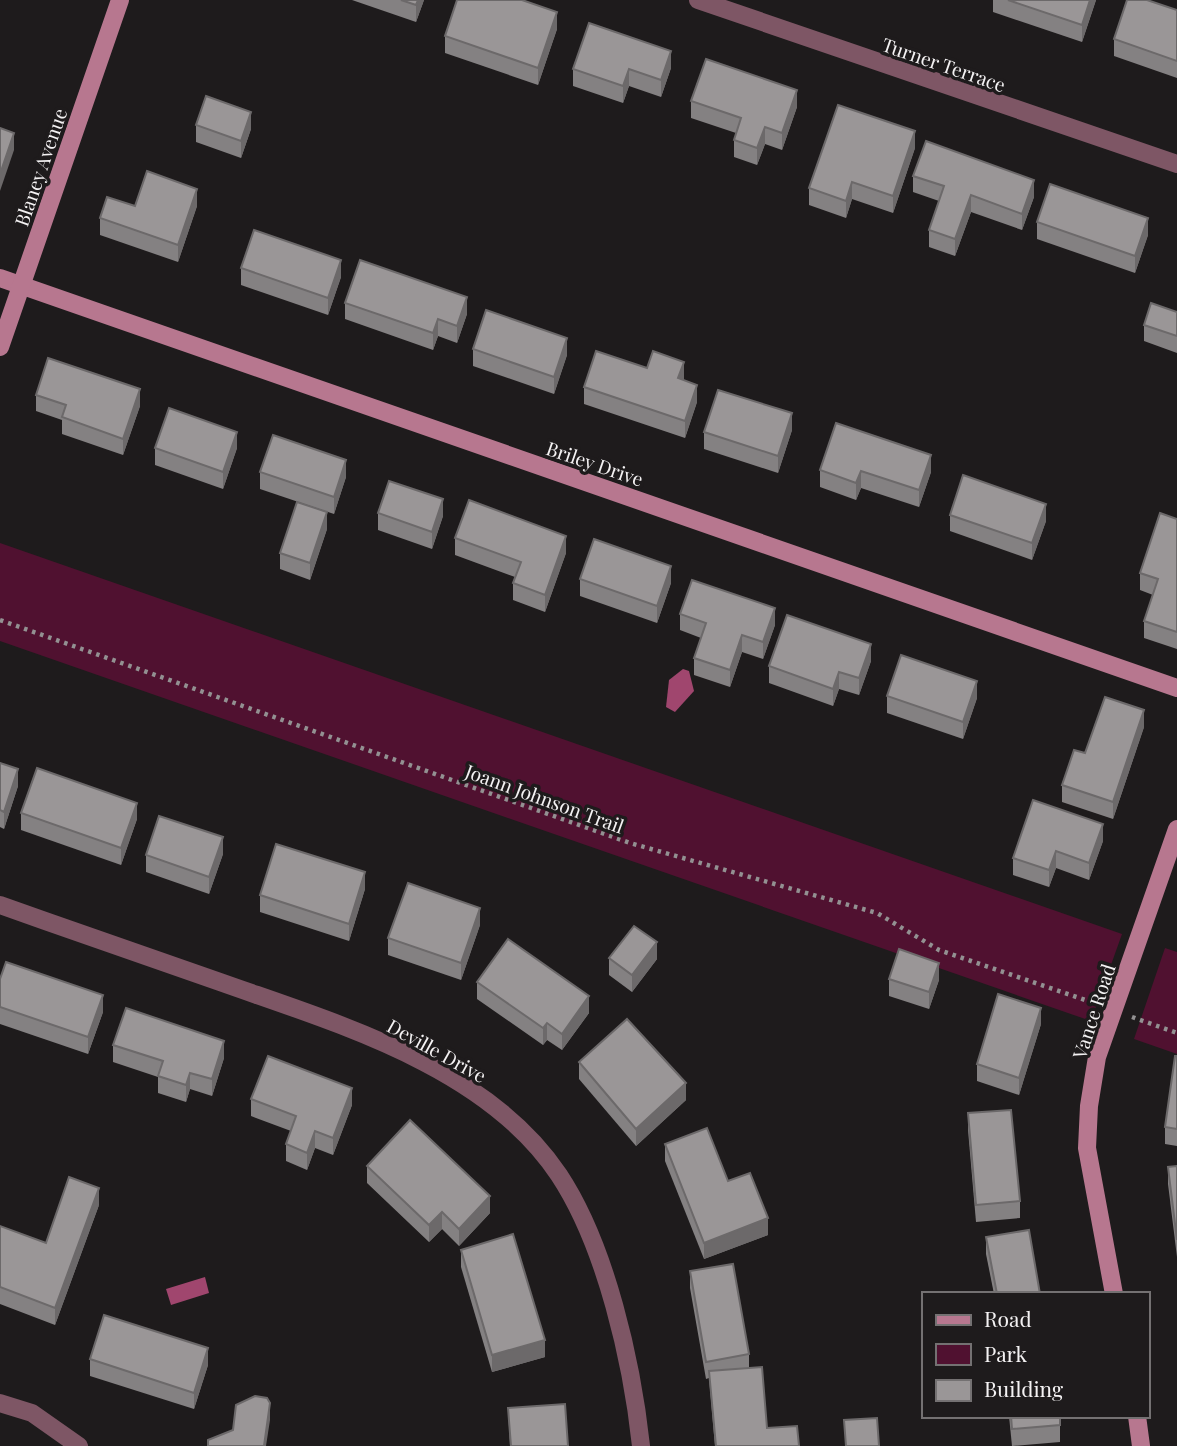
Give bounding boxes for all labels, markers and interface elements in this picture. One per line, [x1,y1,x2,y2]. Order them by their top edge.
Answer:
street label: Turner Terrace [879,31,1009,97]
street label: Blaney Avenue [8,105,72,229]
street label: Briley Drive [543,434,647,492]
street label: Joann Johnson Trail [461,757,628,839]
street label: Vance Road [1065,960,1121,1063]
street label: Deville Drive [383,1012,491,1088]
legend [922,1292,1149,1418]
text: Road [984,1304,1032,1332]
text: Park [984,1339,1028,1367]
text: Building [984,1374,1063,1402]

